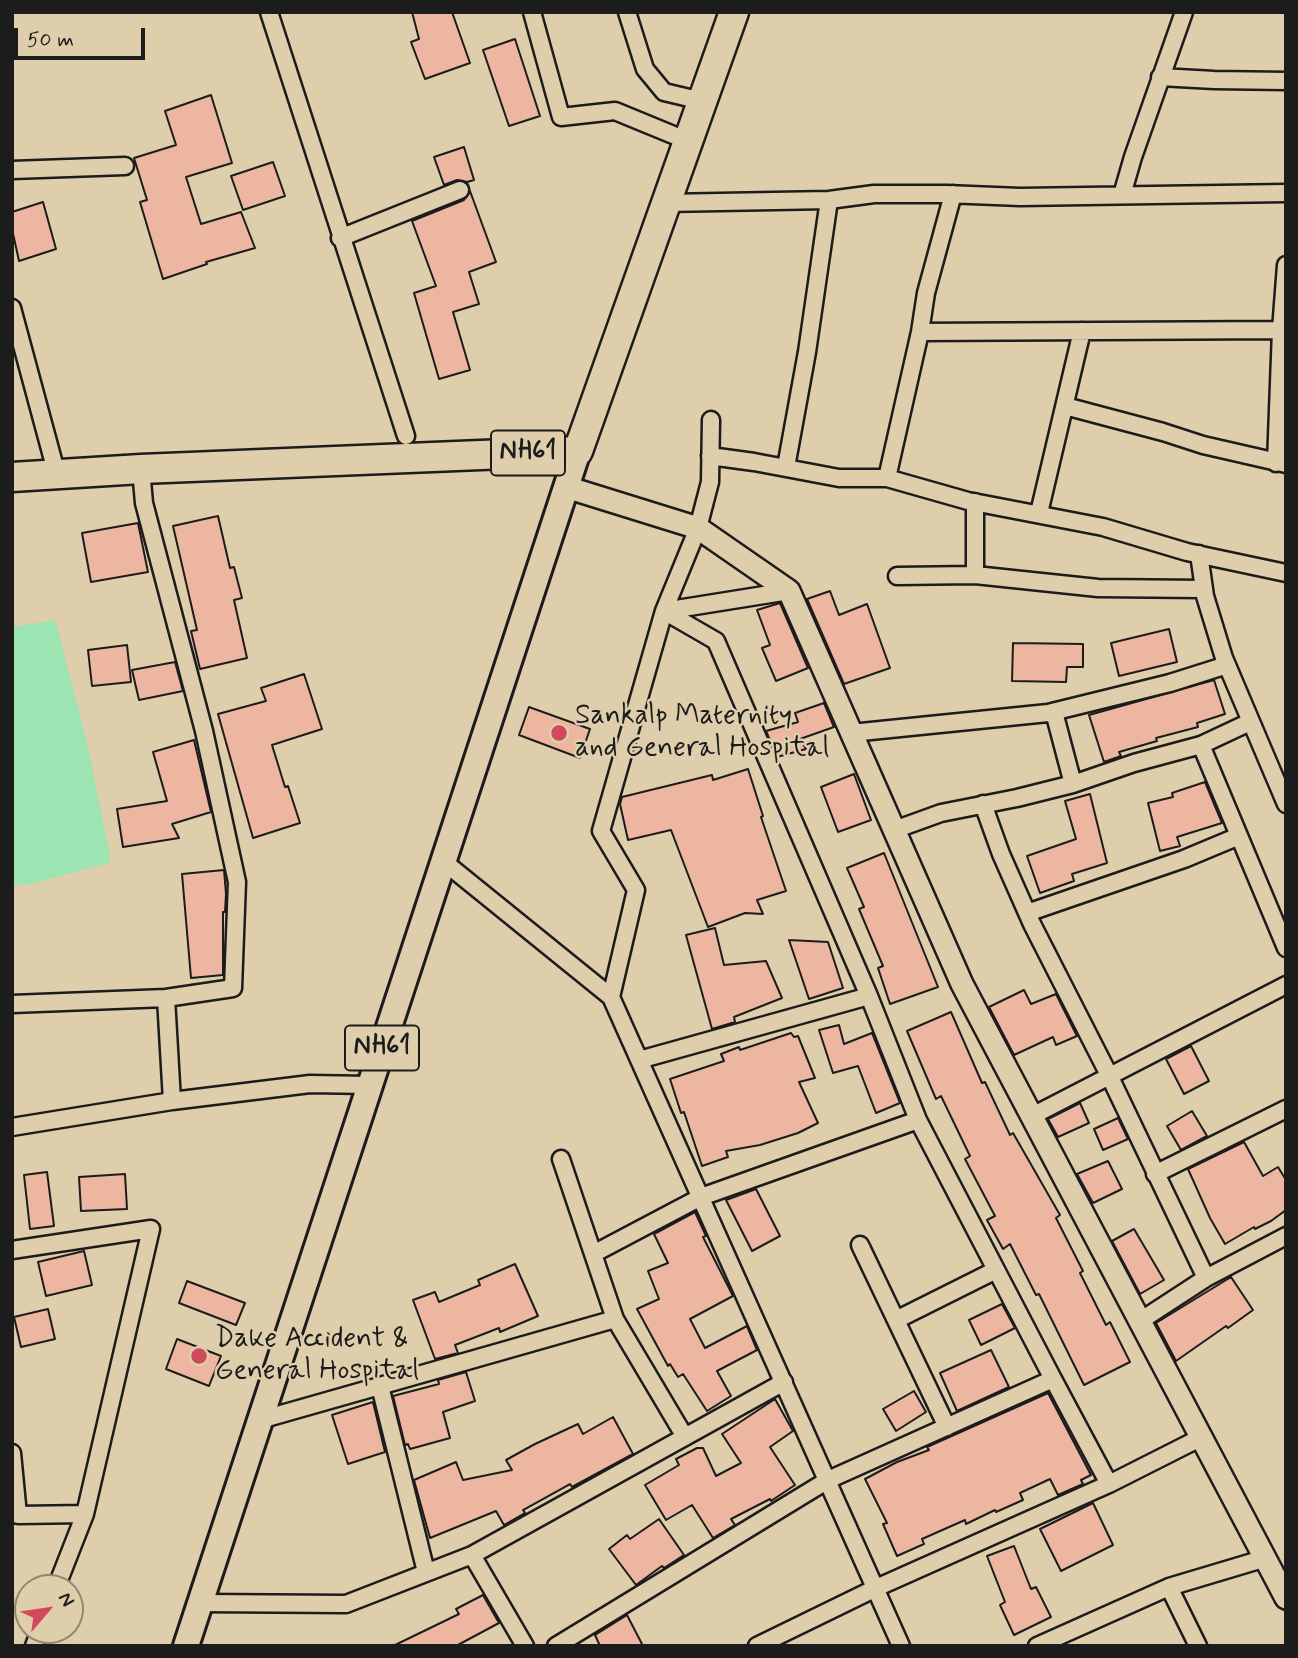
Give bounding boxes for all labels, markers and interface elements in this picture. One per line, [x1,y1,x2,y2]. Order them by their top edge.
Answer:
scale bar [18,14,149,58]
text: 50 m [27,26,74,54]
road number: NH61 [491,430,565,475]
place label: Sankalp Maternity and General Hospital [575,700,829,766]
marker: Sankalp Maternity and General Hospital [549,723,569,743]
road number: NH61 [345,1026,419,1070]
place label: Dake Accident & General Hospital [215,1323,419,1389]
marker: Dake Accident & General Hospital [189,1346,209,1366]
north arrow [14,1574,84,1644]
text: N [52,1588,80,1611]

